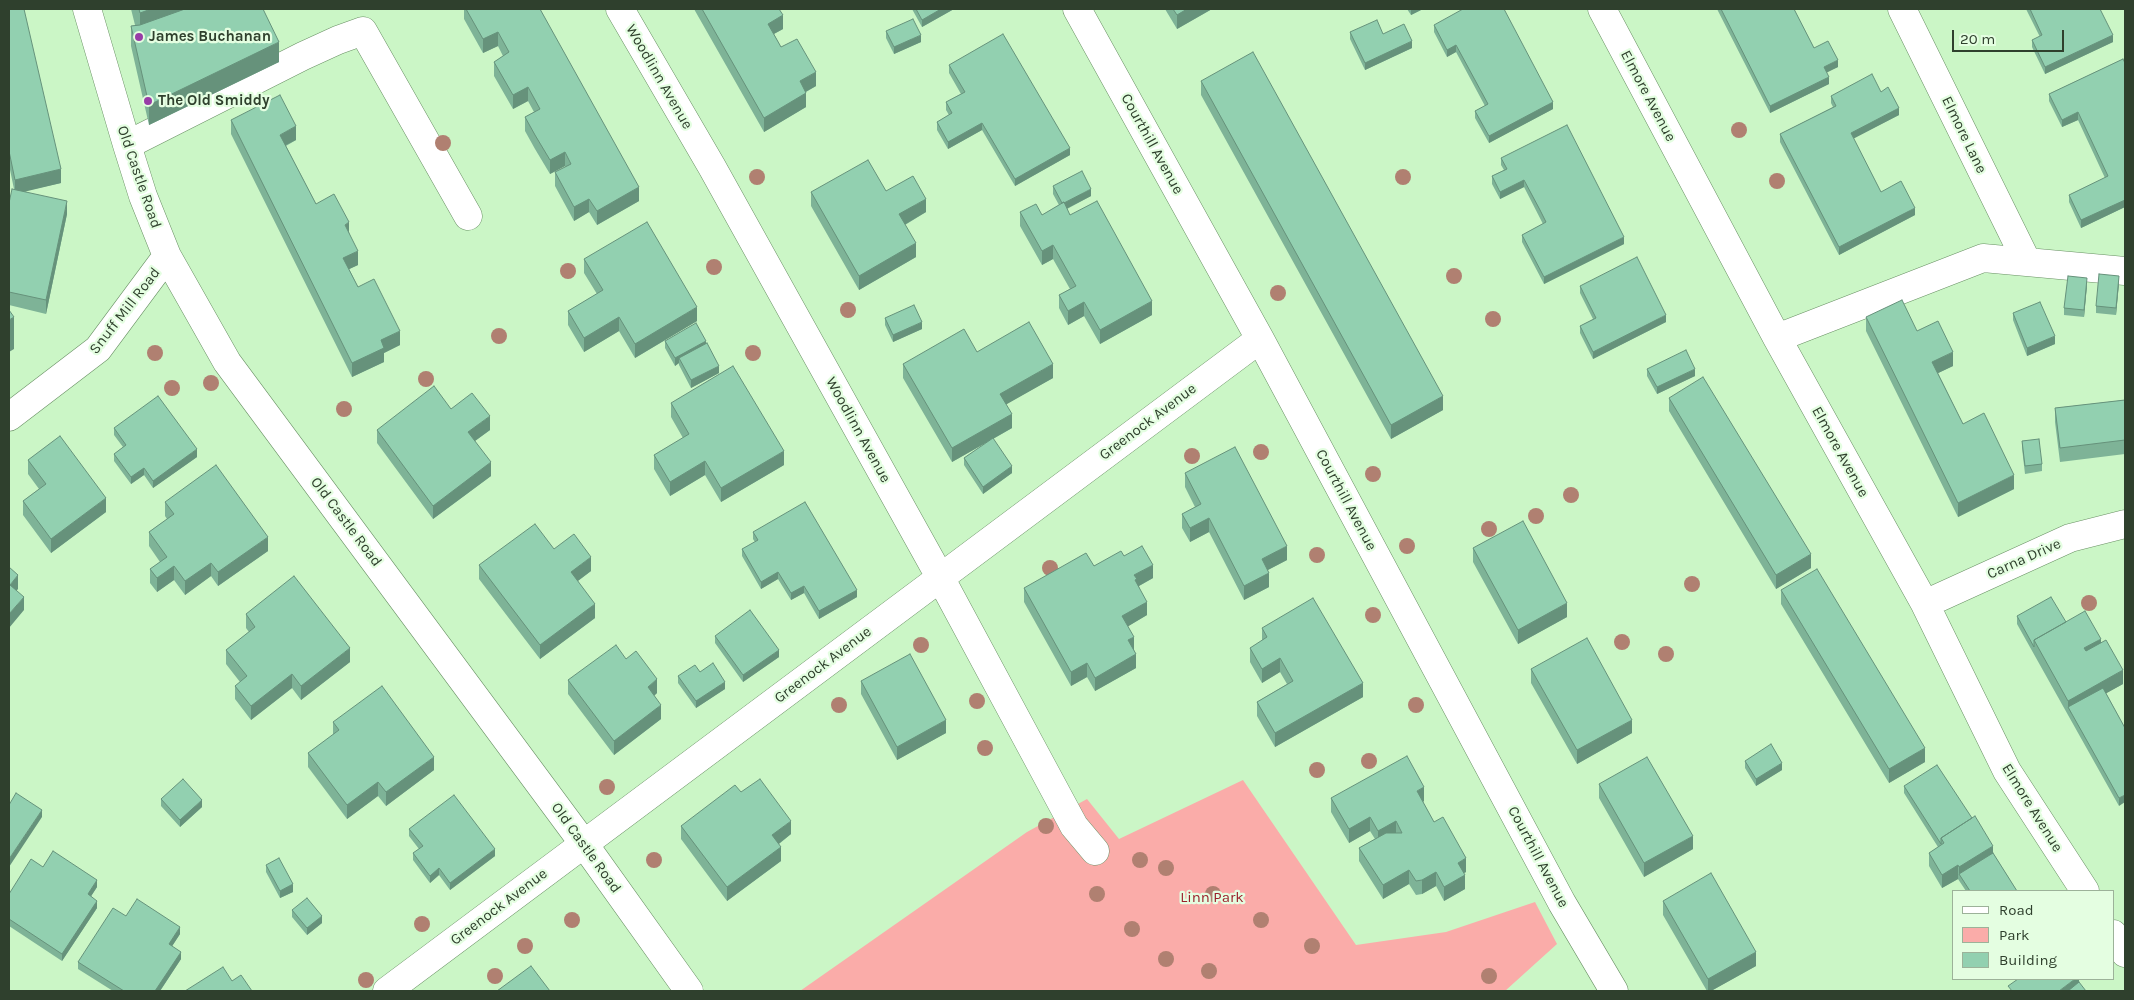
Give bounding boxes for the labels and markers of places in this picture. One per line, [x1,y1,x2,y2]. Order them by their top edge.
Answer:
place label: James Buchanan [149,28,271,46]
marker: James Buchanan [133,31,145,43]
place label: The Old Smiddy [158,92,270,110]
marker: The Old Smiddy [142,95,154,107]

